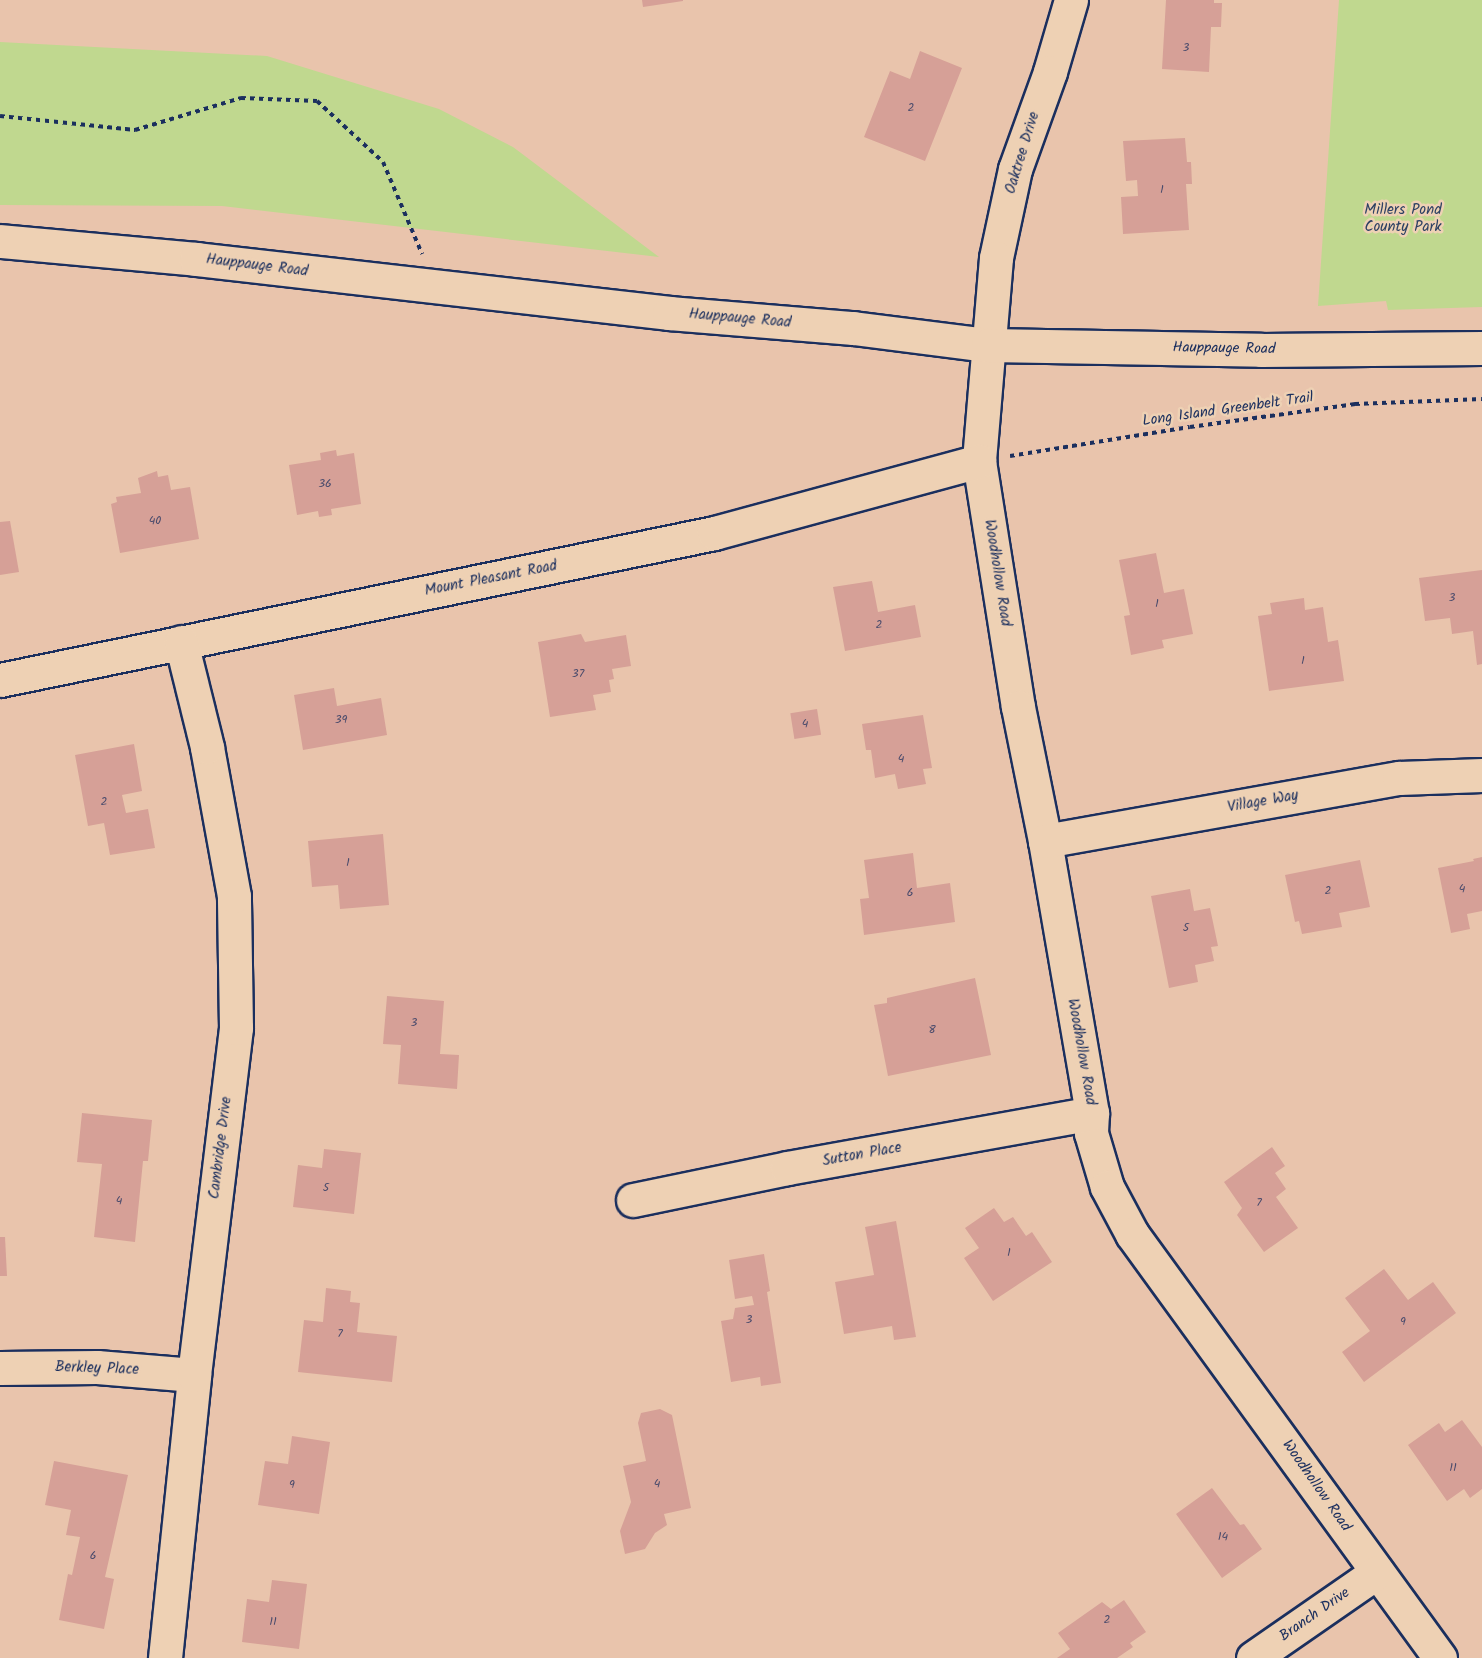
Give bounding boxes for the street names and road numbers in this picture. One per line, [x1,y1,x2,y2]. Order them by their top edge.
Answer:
street label: Oaktree Drive [1002,110,1044,196]
street label: Hauppauge Road [205,251,309,281]
street label: Hauppauge Road [688,306,792,332]
street label: Hauppauge Road [1172,339,1276,359]
street label: Long Island Greenbelt Trail [1141,389,1315,431]
street label: Woodhollow Road [980,518,1014,628]
street label: Mount Pleasant Road [423,557,559,601]
street label: Village Way [1226,787,1300,817]
street label: Woodhollow Road [1063,997,1099,1107]
street label: Cambridge Drive [206,1096,236,1200]
street label: Sutton Place [821,1139,903,1171]
street label: Berkley Place [55,1359,139,1379]
street label: Woodhollow Road [1278,1437,1354,1535]
street label: Branch Drive [1276,1584,1354,1646]

